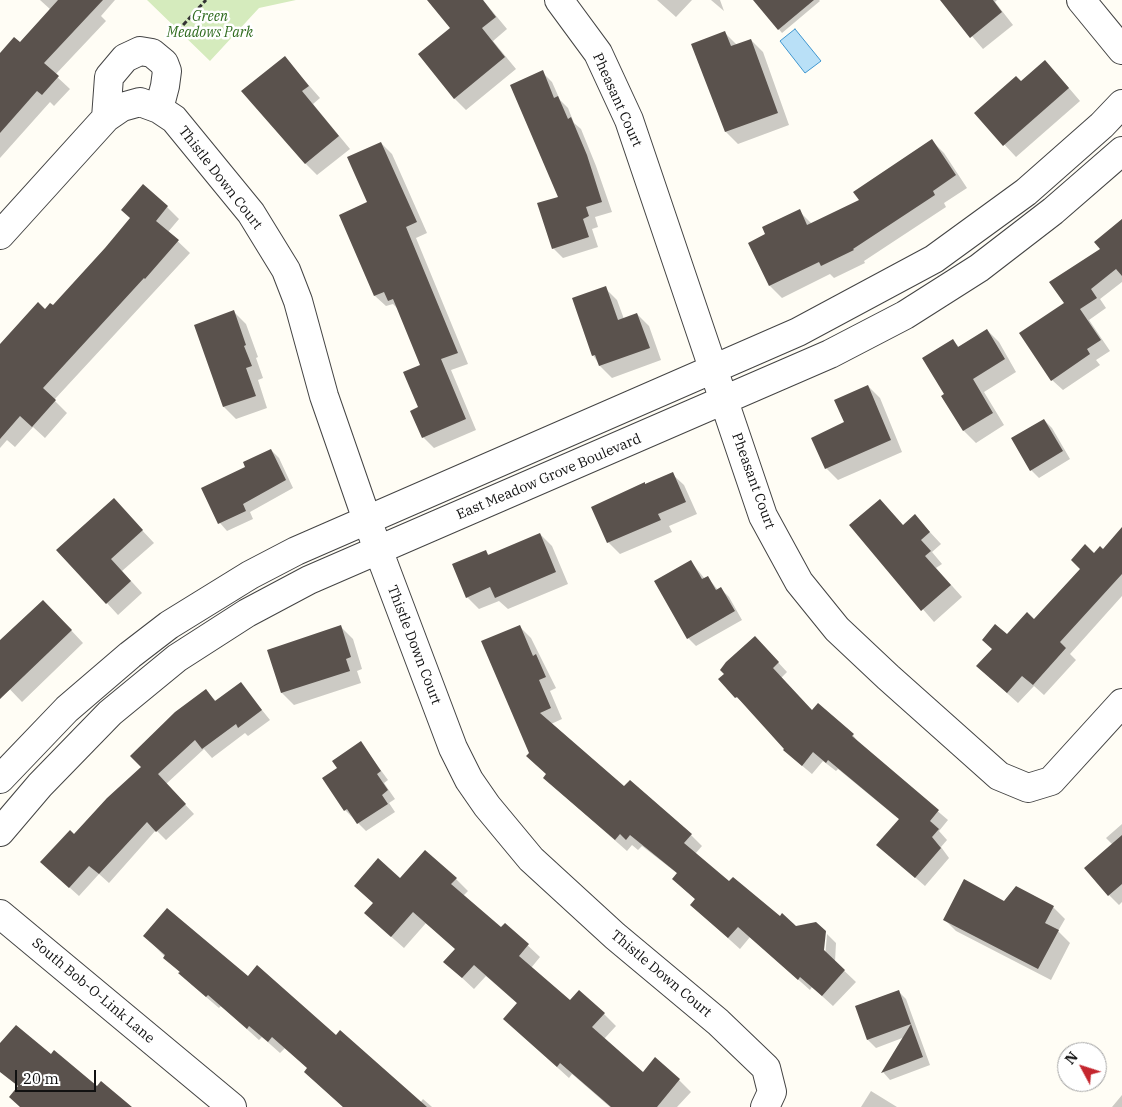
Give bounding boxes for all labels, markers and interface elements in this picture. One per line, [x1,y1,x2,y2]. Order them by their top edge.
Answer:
park label: Green Meadows Park [167,9,253,41]
street label: Pheasant Court [589,50,645,150]
street label: Thistle Down Court [174,123,266,233]
street label: East Meadow Grove Boulevard [454,430,644,524]
street label: Pheasant Court [728,431,778,531]
street label: Thistle Down Court [384,583,444,707]
street label: Thistle Down Court [607,927,715,1021]
street label: South Bob-O-Link Lane [28,935,158,1047]
north arrow [1057,1042,1107,1092]
text: N [1061,1048,1082,1068]
scale bar [18,1060,99,1092]
text: 20 m [23,1069,59,1088]

